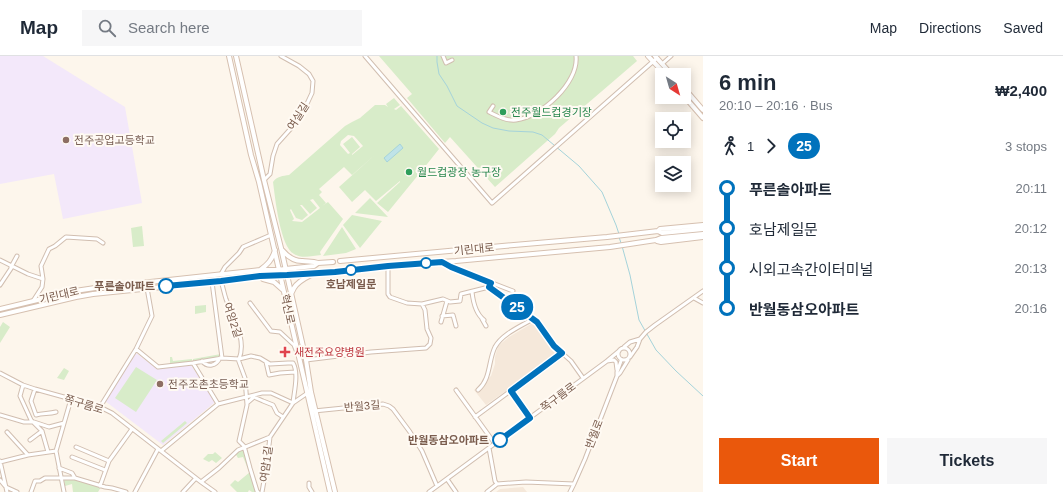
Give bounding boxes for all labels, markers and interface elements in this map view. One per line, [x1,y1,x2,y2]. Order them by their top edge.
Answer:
search box [82,10,362,46]
text: Map [20,17,58,38]
icon: search [96,17,118,39]
text: Search here [128,19,210,36]
text: Map [870,20,897,36]
text: Directions [919,20,981,36]
text: Saved [1003,20,1043,36]
north arrow [655,68,691,104]
map controls [655,68,691,192]
text: 6 min [719,70,776,95]
text: ₩2,400 [995,82,1047,99]
text: 20:10 – 20:16 · Bus [719,98,832,113]
street label: 여실길 [285,100,311,132]
place label: 전주월드컵경기장 [511,106,592,118]
marker: 전주월드컵경기장 [498,107,508,117]
button: locate [655,112,691,148]
place label: 전주공업고등학교 [74,134,155,146]
marker: 전주공업고등학교 [61,135,71,145]
icon: walk [719,135,741,157]
icon: forward [760,135,782,157]
text: 25 [796,138,812,154]
text: 1 [747,139,754,154]
text: 3 stops [1005,139,1047,154]
button: layers [655,156,691,192]
place label: 월드컵광장 농구장 [417,166,501,178]
marker: 월드컵광장 농구장 [404,167,414,177]
text: 푸른솔아파트 [749,181,832,198]
text: 20:11 [1015,181,1047,196]
text: 호남제일문 [749,221,818,238]
text: 20:12 [1014,221,1047,236]
street label: 기린대로 [453,241,495,257]
unlabelled marker [420,257,432,269]
text: 시외고속간이터미널 [749,261,873,278]
text: 20:13 [1014,261,1047,276]
marker: 호남제일문 [345,264,357,276]
marker: 푸른솔아파트 [158,278,174,294]
place label: 호남제일문 [326,278,376,290]
place label: 푸른솔아파트 [94,280,155,292]
street label: 기린대로 [38,285,80,305]
street label: 혁신로 [279,293,297,325]
line badge: 25 [499,294,535,320]
text: 25 [509,299,525,315]
street label: 여암2길 [221,301,245,339]
text: 반월동삼오아파트 [749,301,859,318]
text: 20:16 [1014,301,1047,316]
marker: 새전주요양병원 [279,346,291,358]
place label: 새전주요양병원 [294,346,365,358]
place label: 전주조촌초등학교 [168,378,249,390]
marker: 전주조촌초등학교 [155,379,165,389]
street label: 쪽구름로 [538,380,578,414]
street label: 쪽구름로 [63,392,105,416]
street label: 반월3길 [343,398,381,414]
street label: 반월로 [583,418,605,450]
marker: 반월동삼오아파트 [492,432,508,448]
place label: 반월동삼오아파트 [408,434,489,446]
button: Start [719,438,879,484]
button: Tickets [887,438,1047,484]
street label: 여암1길 [258,445,274,483]

